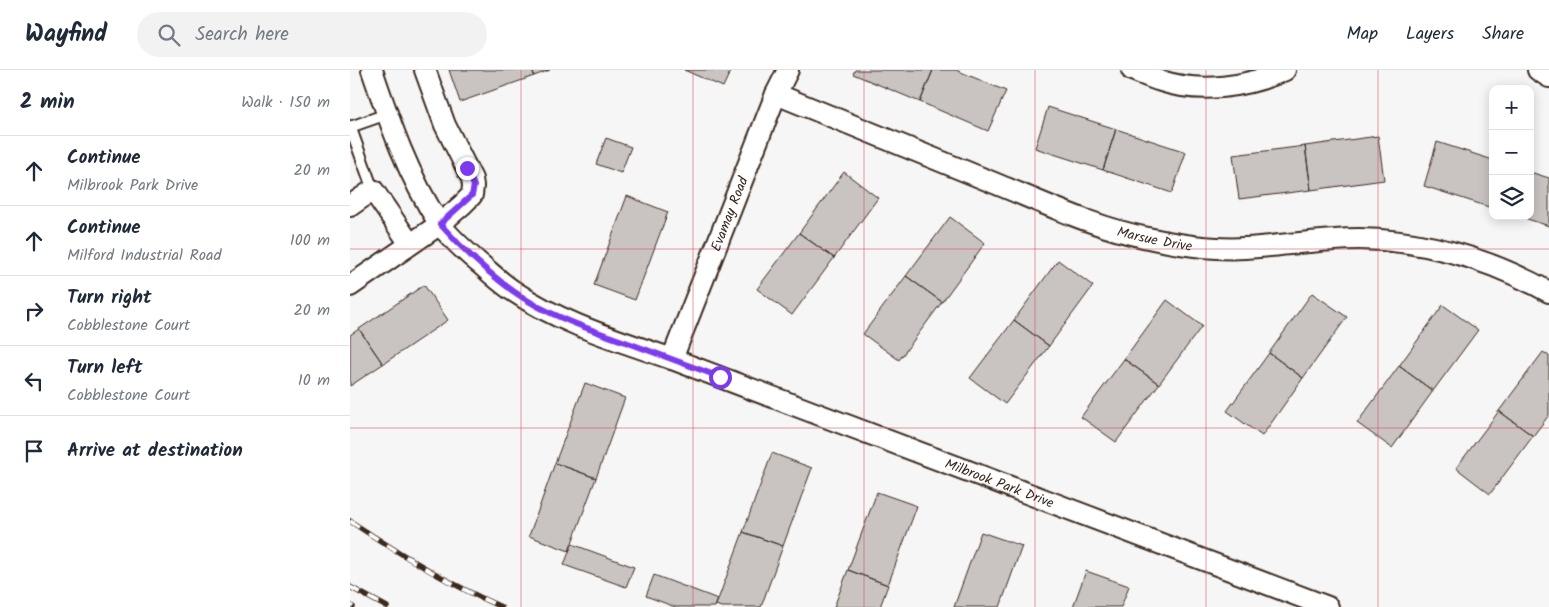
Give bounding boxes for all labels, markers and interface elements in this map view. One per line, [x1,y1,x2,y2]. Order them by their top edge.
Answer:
search box [137,12,487,57]
text: Wayfind [25,15,107,54]
text: Search here [195,20,289,50]
text: Map [1347,20,1378,49]
text: Layers [1406,20,1454,49]
text: Share [1482,20,1524,49]
icon: search [155,21,183,49]
map controls [1489,85,1534,220]
button: + [1489,85,1534,130]
text: 2 min [20,86,75,119]
text: Walk · 150 m [241,90,330,115]
button: − [1489,130,1534,175]
text: Continue [67,143,140,173]
icon: ahead [20,157,48,185]
route end [456,157,479,180]
text: 20 m [294,158,330,183]
text: Milbrook Park Drive [67,173,198,198]
street label: Evamay Road [705,173,755,255]
button: layers [1489,175,1534,220]
text: Continue [67,213,140,243]
street label: Marsue Drive [1114,221,1194,258]
icon: ahead [20,227,48,255]
text: 100 m [290,228,330,253]
text: Milford Industrial Road [67,243,222,268]
text: Turn right [67,283,152,313]
icon: right [20,297,48,325]
text: 20 m [294,298,330,323]
text: Cobblestone Court [67,313,190,338]
text: Turn left [67,353,142,383]
route start [709,366,732,389]
icon: left [20,367,48,395]
text: 10 m [298,368,330,393]
text: Cobblestone Court [67,383,190,408]
text: Arrive at destination [67,436,243,466]
icon: arrive [20,437,48,465]
street label: Milbrook Park Drive [942,453,1058,515]

